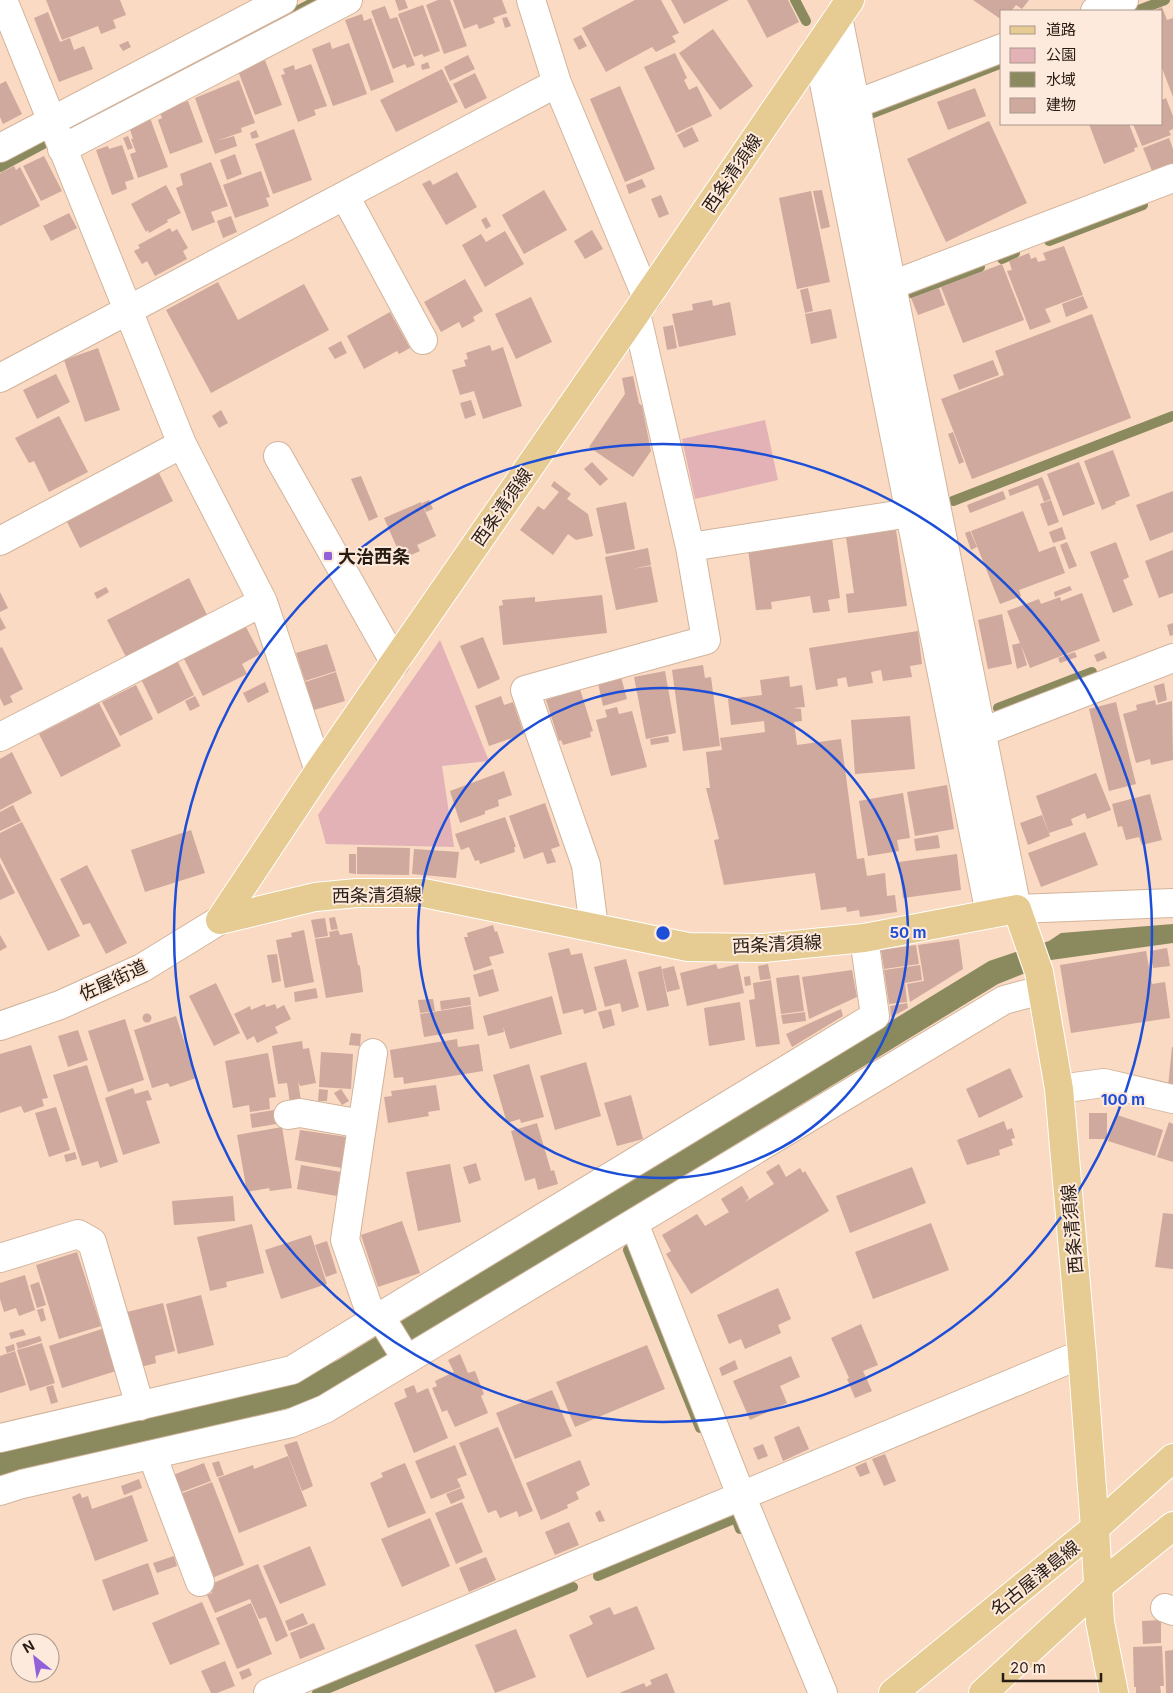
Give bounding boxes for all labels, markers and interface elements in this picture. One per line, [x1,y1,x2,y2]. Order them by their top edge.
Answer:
legend [1000,10,1163,125]
text: 道路 [1046,20,1076,39]
text: 公園 [1046,45,1076,64]
text: 水域 [1046,70,1076,89]
text: 建物 [1046,95,1076,114]
street label: 西条清須線 [698,130,766,216]
street label: 西条清須線 [468,464,536,550]
place label: 大治西条 [338,546,410,567]
marker: 大治西条 [322,550,334,562]
street label: 西条清須線 [332,884,422,906]
text: 50 m [890,923,926,942]
centre of rings [654,924,672,942]
street label: 西条清須線 [732,931,822,957]
street label: 佐屋街道 [76,955,150,1005]
text: 100 m [1101,1090,1145,1109]
street label: 西条清須線 [1058,1183,1086,1275]
street label: 名古屋津島線 [986,1536,1084,1620]
north arrow [10,1633,60,1683]
text: N [19,1636,37,1656]
scale bar [1003,1650,1100,1682]
text: 20 m [1010,1658,1046,1677]

